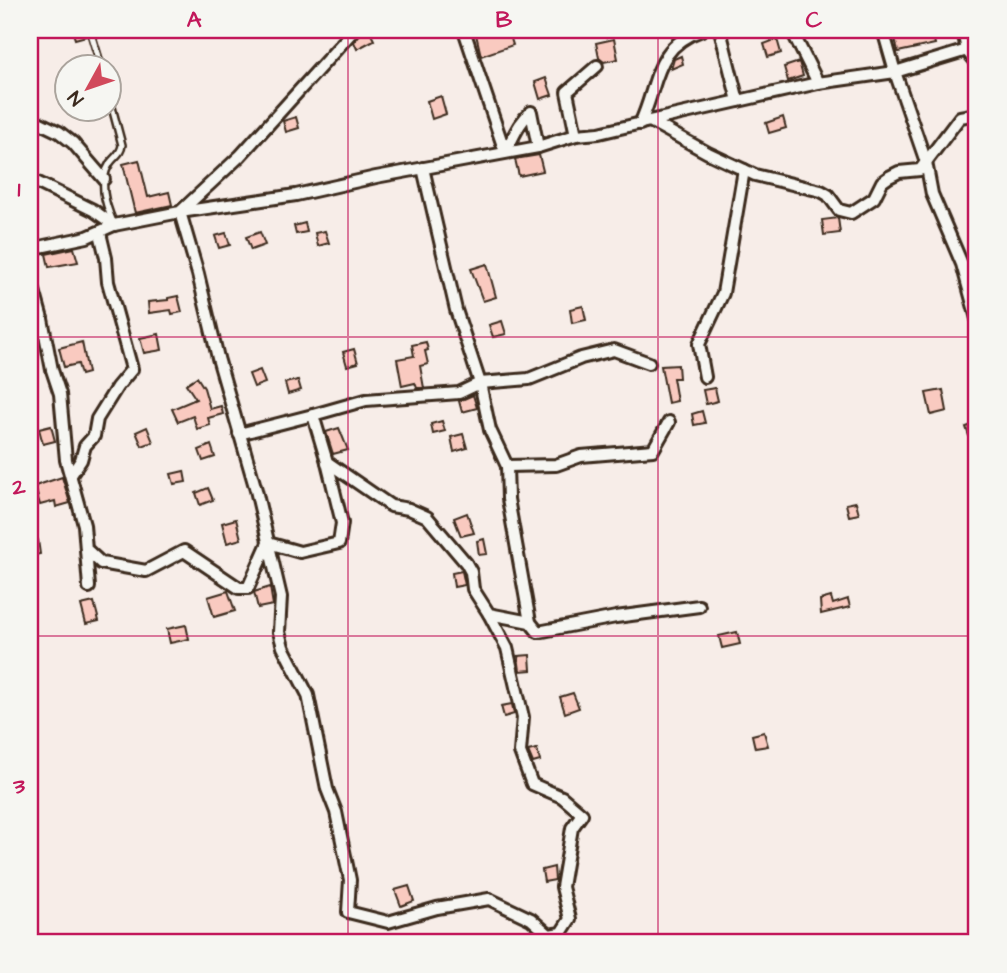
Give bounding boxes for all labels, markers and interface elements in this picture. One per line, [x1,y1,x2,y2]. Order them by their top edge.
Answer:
text: A [187,4,202,36]
text: B [496,4,513,36]
text: C [806,4,823,36]
north arrow [52,52,122,122]
text: N [62,85,90,111]
text: 1 [18,173,21,205]
text: 2 [11,471,26,503]
text: 3 [12,770,25,802]

